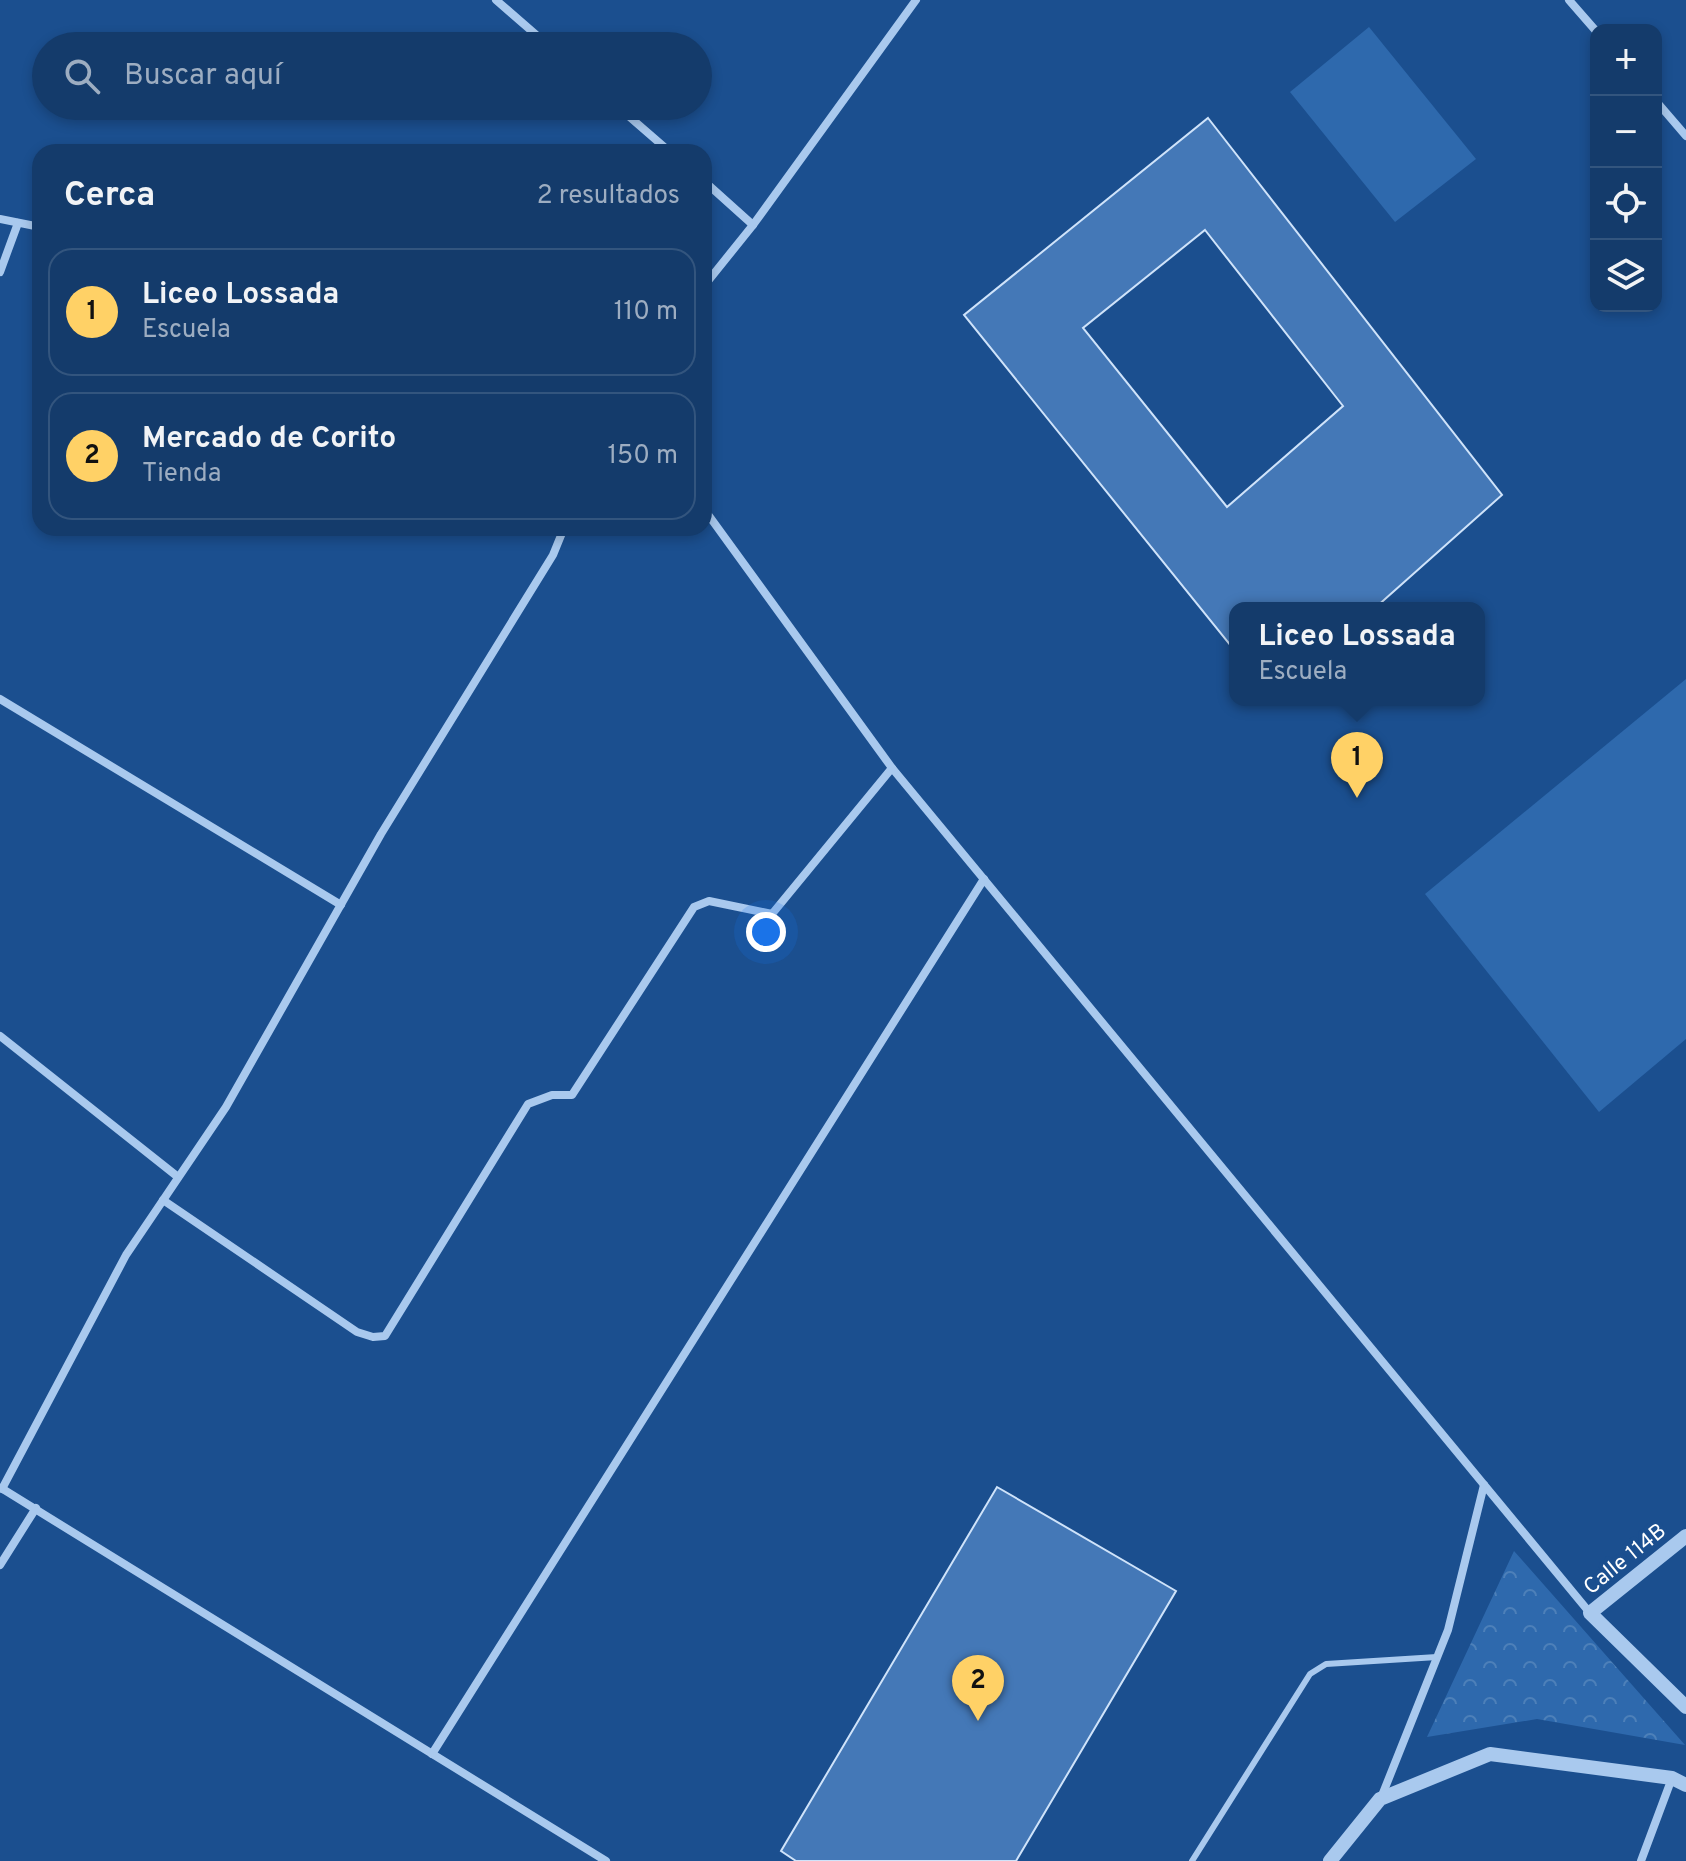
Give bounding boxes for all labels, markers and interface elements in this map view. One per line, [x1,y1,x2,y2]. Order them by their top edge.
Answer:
map controls [1590,24,1662,312]
button: + [1590,24,1662,96]
search box [32,32,712,120]
icon: search [60,54,104,98]
text: Buscar aquí [124,58,282,95]
button: − [1590,96,1662,168]
button: locate [1590,168,1662,240]
text: Cerca [64,175,155,218]
text: 2 resultados [537,180,680,213]
button: layers [1590,240,1662,312]
text: Liceo Lossada [142,277,339,314]
text: 1 [87,296,97,329]
text: 110 m [614,296,678,329]
text: Escuela [142,314,231,347]
text: Mercado de Corito [142,421,396,458]
text: 2 [84,440,100,473]
text: 150 m [607,440,678,473]
text: Tienda [142,458,221,491]
popup [1229,602,1485,706]
text: Liceo Lossada [1258,619,1456,656]
text: Escuela [1258,656,1347,689]
pin: 1 [1331,732,1383,798]
your location [746,912,786,952]
street label: Calle 114B [1579,1518,1672,1601]
pin: 2 [952,1655,1004,1721]

